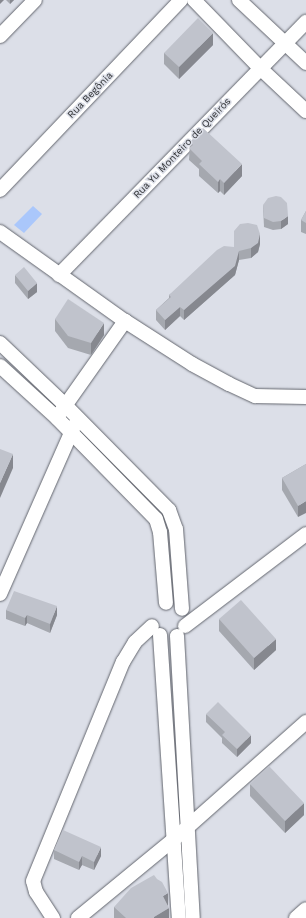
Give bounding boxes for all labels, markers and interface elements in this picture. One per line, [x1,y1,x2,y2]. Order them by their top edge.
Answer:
street label: Rua Begônia [65,69,115,121]
street label: Rua Yu Monteiro de Queirós [131,95,233,201]

